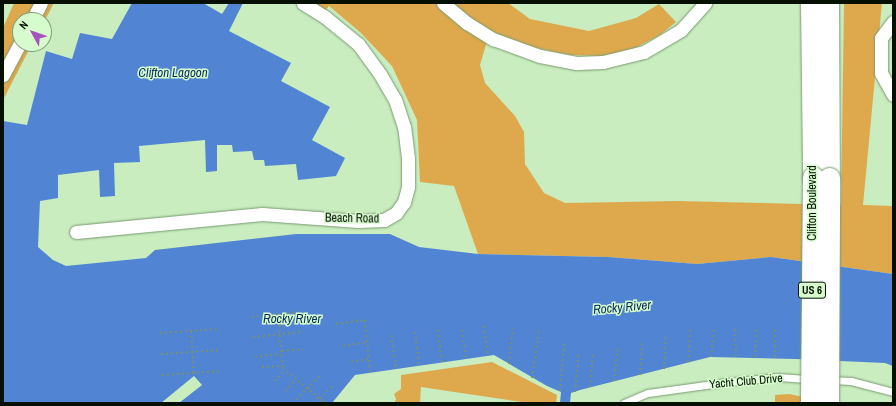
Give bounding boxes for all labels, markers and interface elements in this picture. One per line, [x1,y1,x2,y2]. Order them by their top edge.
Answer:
north arrow [12,12,52,52]
text: N [16,18,31,32]
water label: Clifton Lagoon [138,65,208,81]
street label: Clifton Boulevard [806,165,820,241]
street label: Beach Road [325,211,379,227]
road number: US 6 [797,281,827,299]
water label: Rocky River [592,298,652,318]
water label: Rocky River [263,311,321,327]
street label: Yacht Club Drive [709,372,783,392]

